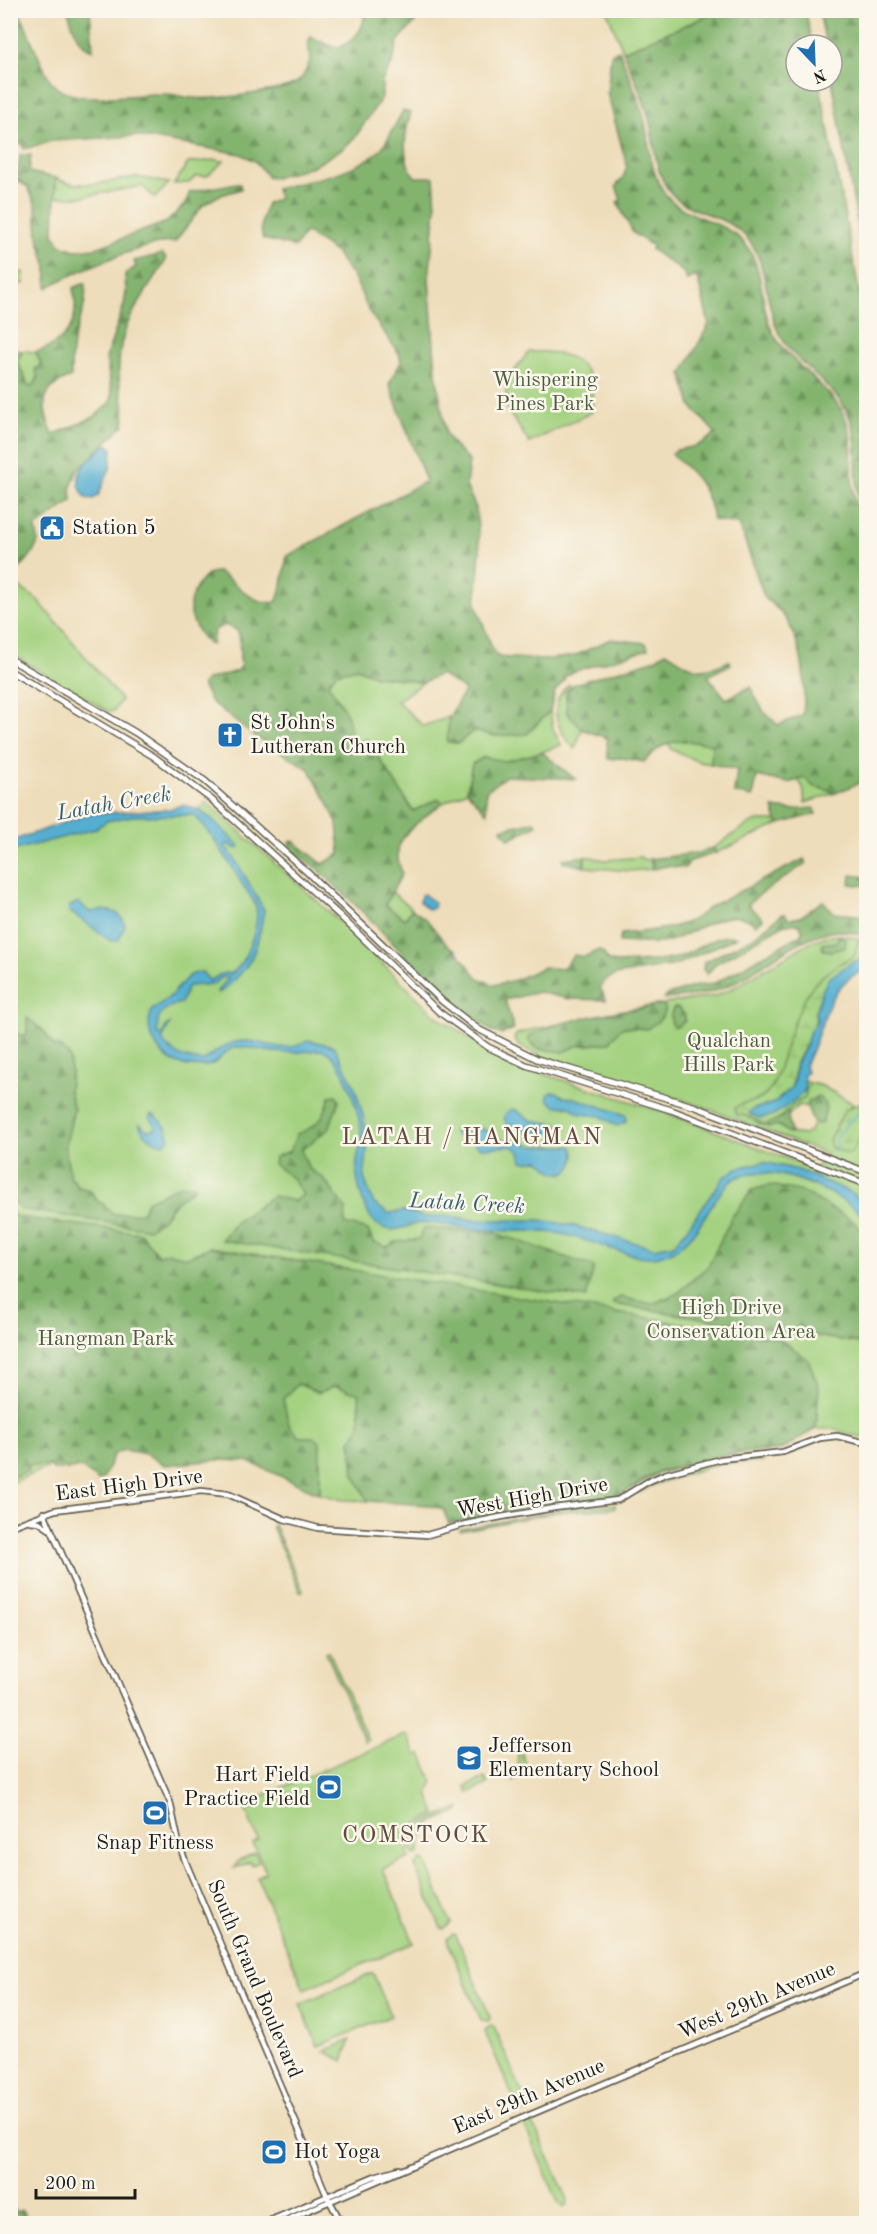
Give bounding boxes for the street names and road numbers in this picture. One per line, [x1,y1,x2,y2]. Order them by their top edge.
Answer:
street label: East High Drive [54,1467,204,1505]
street label: West High Drive [454,1474,610,1522]
street label: South Grand Boulevard [203,1877,305,2081]
street label: West 29th Avenue [676,1958,838,2044]
street label: East 29th Avenue [450,2056,608,2138]

